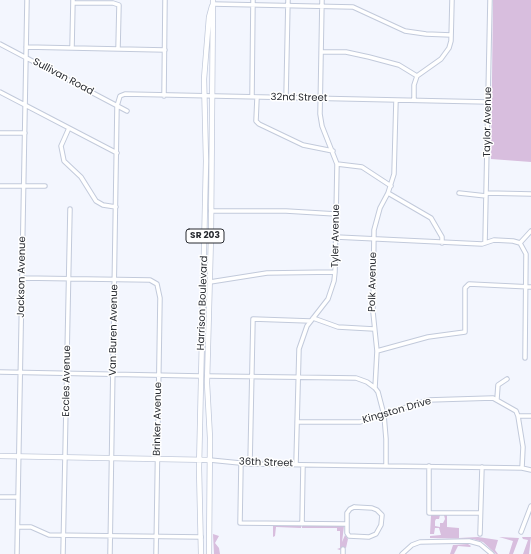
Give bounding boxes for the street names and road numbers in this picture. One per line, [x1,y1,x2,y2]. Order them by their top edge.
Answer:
street label: Sullivan Road [31,56,95,98]
street label: Taylor Avenue [481,87,495,157]
street label: 32nd Street [271,92,327,104]
street label: Tyler Avenue [329,204,343,268]
road number: SR 203 [186,229,224,243]
street label: Jackson Avenue [15,236,29,318]
street label: Polk Avenue [366,252,380,312]
street label: Harrison Boulevard [195,255,211,351]
street label: Van Buren Avenue [107,284,121,376]
street label: Eccles Avenue [60,345,74,417]
street label: Brinker Avenue [151,382,165,456]
street label: Kingston Drive [361,395,433,427]
street label: 36th Street [239,456,293,470]

